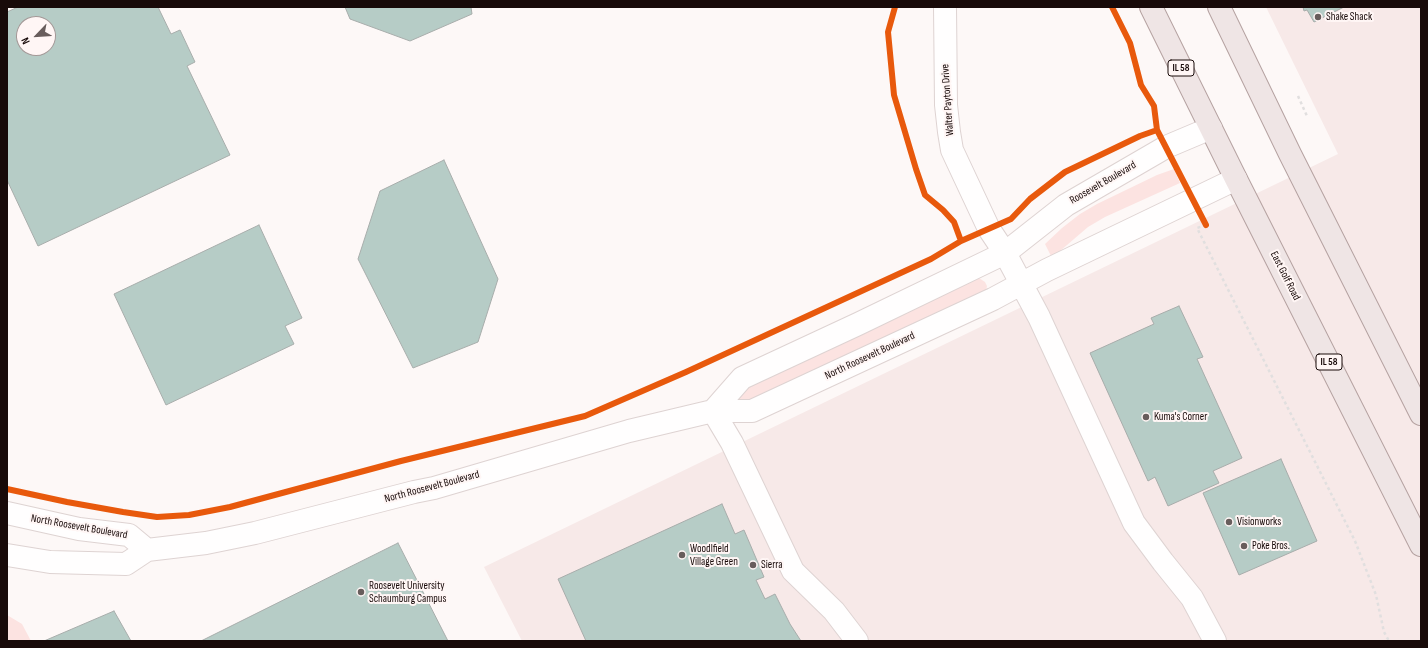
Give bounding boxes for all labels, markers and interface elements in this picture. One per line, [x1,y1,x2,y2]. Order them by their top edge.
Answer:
place label: Shake Shack [1326,10,1372,24]
marker: Shake Shack [1313,12,1323,22]
north arrow [16,16,56,56]
text: N [18,35,33,46]
road number: IL 58 [1168,60,1194,76]
street label: Walter Payton Drive [939,64,957,136]
street label: Roosevelt Boulevard [1067,159,1139,207]
street label: East Golf Road [1267,249,1303,303]
street label: North Roosevelt Boulevard [823,329,917,383]
road number: IL 58 [1316,354,1342,370]
place label: Kuma's Corner [1154,410,1207,424]
marker: Kuma's Corner [1141,412,1151,422]
street label: North Roosevelt Boulevard [383,468,481,506]
street label: North Roosevelt Boulevard [30,512,128,542]
place label: Visionworks [1237,515,1281,529]
marker: Visionworks [1224,517,1234,527]
place label: Poke Bros. [1252,539,1290,553]
marker: Poke Bros. [1239,541,1249,551]
place label: Woodlfield Village Green [690,542,738,568]
marker: Woodlfield Village Green [677,550,687,560]
place label: Sierra [761,558,783,572]
marker: Sierra [748,560,758,570]
place label: Roosevelt University Schaumburg Campus [369,579,446,605]
marker: Roosevelt University Schaumburg Campus [356,587,366,597]

